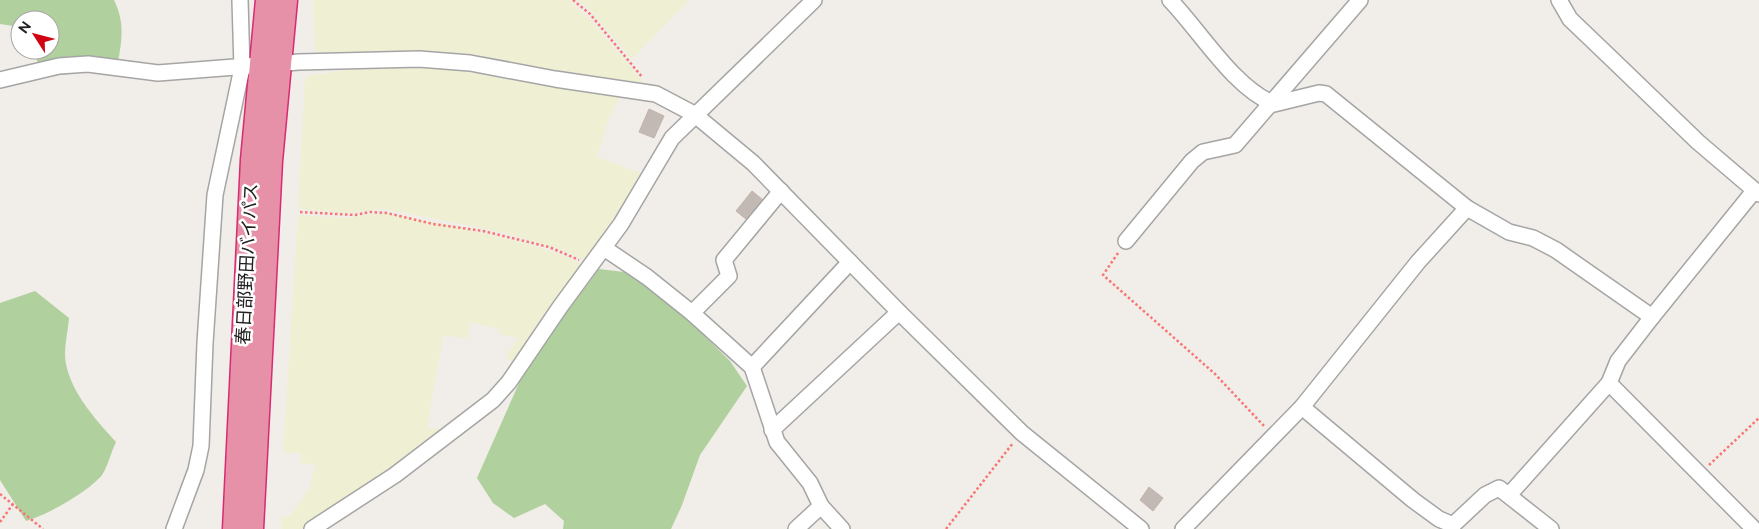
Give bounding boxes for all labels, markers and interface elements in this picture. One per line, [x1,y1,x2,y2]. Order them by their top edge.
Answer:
north arrow [10,10,60,60]
text: N [15,18,34,36]
street label: 春日部野田バイパス [232,183,261,345]

